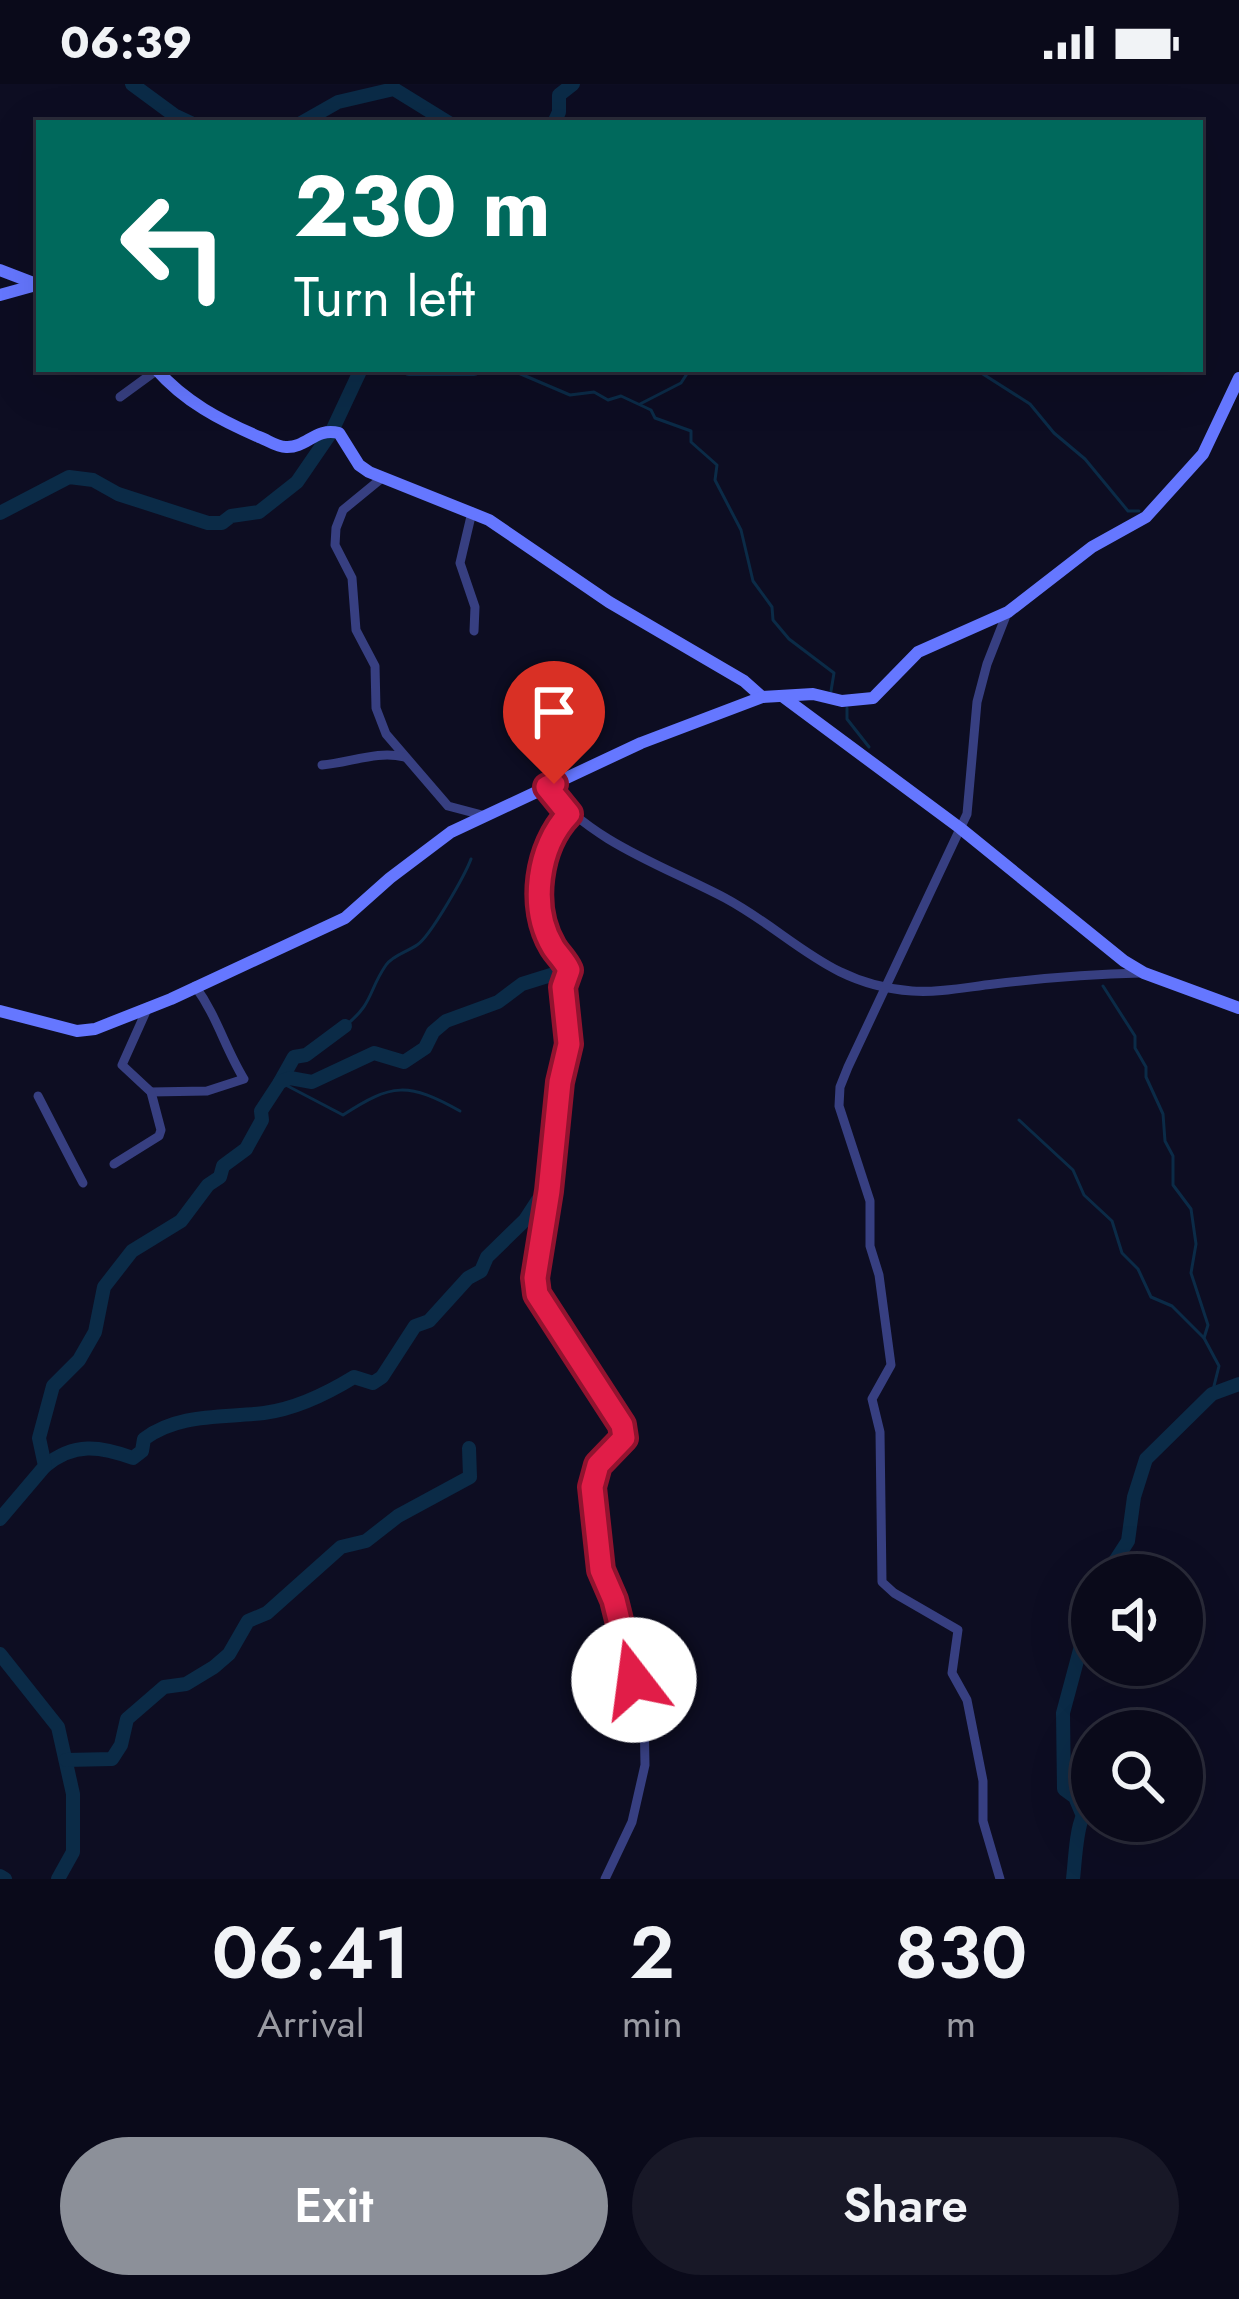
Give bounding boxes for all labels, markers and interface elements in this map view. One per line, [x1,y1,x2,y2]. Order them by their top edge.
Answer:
text: 06:39 [60,10,192,75]
text: 230 m [294,146,551,268]
icon: left [96,168,252,324]
text: Turn left [294,258,475,336]
pin [503,661,605,784]
icon: arrive [521,679,587,745]
map controls [1071,1554,1203,1842]
button: sound [1071,1554,1203,1686]
position arrow [571,1617,697,1743]
button: search [1071,1710,1203,1842]
text: 06:41 [212,1901,410,2005]
text: 2 [630,1901,675,2005]
text: 830 [895,1901,1027,2005]
text: Arrival [257,1995,365,2052]
text: min [622,1995,683,2052]
text: m [946,1995,976,2052]
button: Exit [60,2137,608,2275]
button: Share [632,2137,1179,2275]

